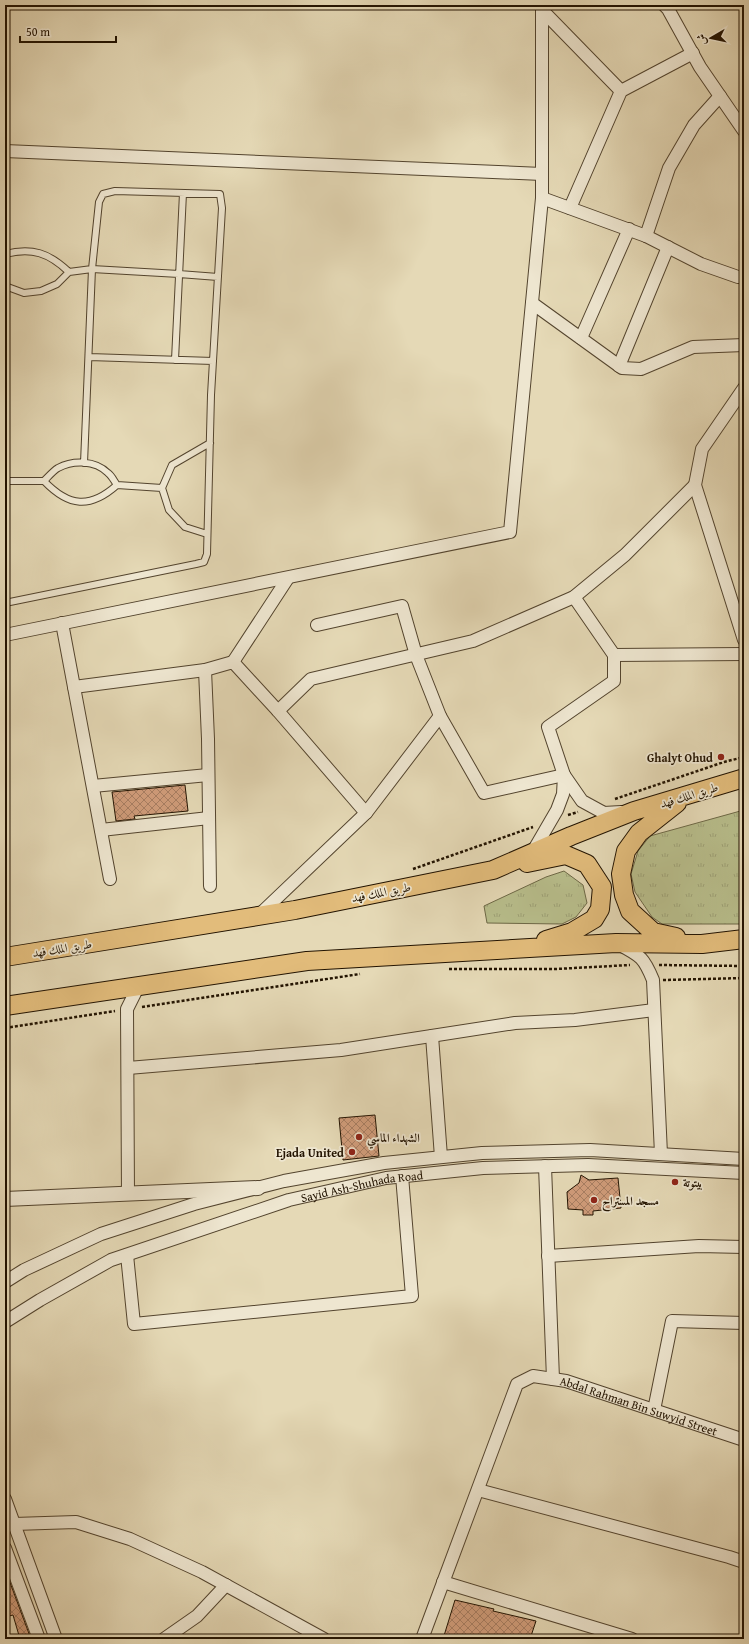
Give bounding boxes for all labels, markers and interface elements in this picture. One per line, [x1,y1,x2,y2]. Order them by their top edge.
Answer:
scale bar [20,18,116,44]
north arrow [691,18,731,58]
text: 50 m [26,23,50,40]
text: ش [692,33,710,46]
place label: Ghalyt Ohud [647,749,713,766]
marker: Ghalyt Ohud [716,752,726,762]
street label: طريق الملك فهد [658,778,720,812]
street label: طريق الملك فهد [350,878,412,906]
street label: طريق الملك فهد [31,935,93,961]
place label: الشهداء الماسي [367,1129,420,1149]
marker: الشهداء الماسي [354,1132,364,1142]
place label: Ejada United [276,1144,344,1161]
marker: Ejada United [347,1147,357,1157]
street label: Sayid Ash-Shuhada Road [299,1166,424,1206]
place label: بيتوتة [683,1174,703,1191]
marker: بيتوتة [670,1177,680,1187]
place label: مسجد المستراح [602,1192,659,1212]
marker: مسجد المستراح [589,1195,599,1205]
street label: Abdal Rahman Bin Suwyid Street [559,1372,720,1439]

